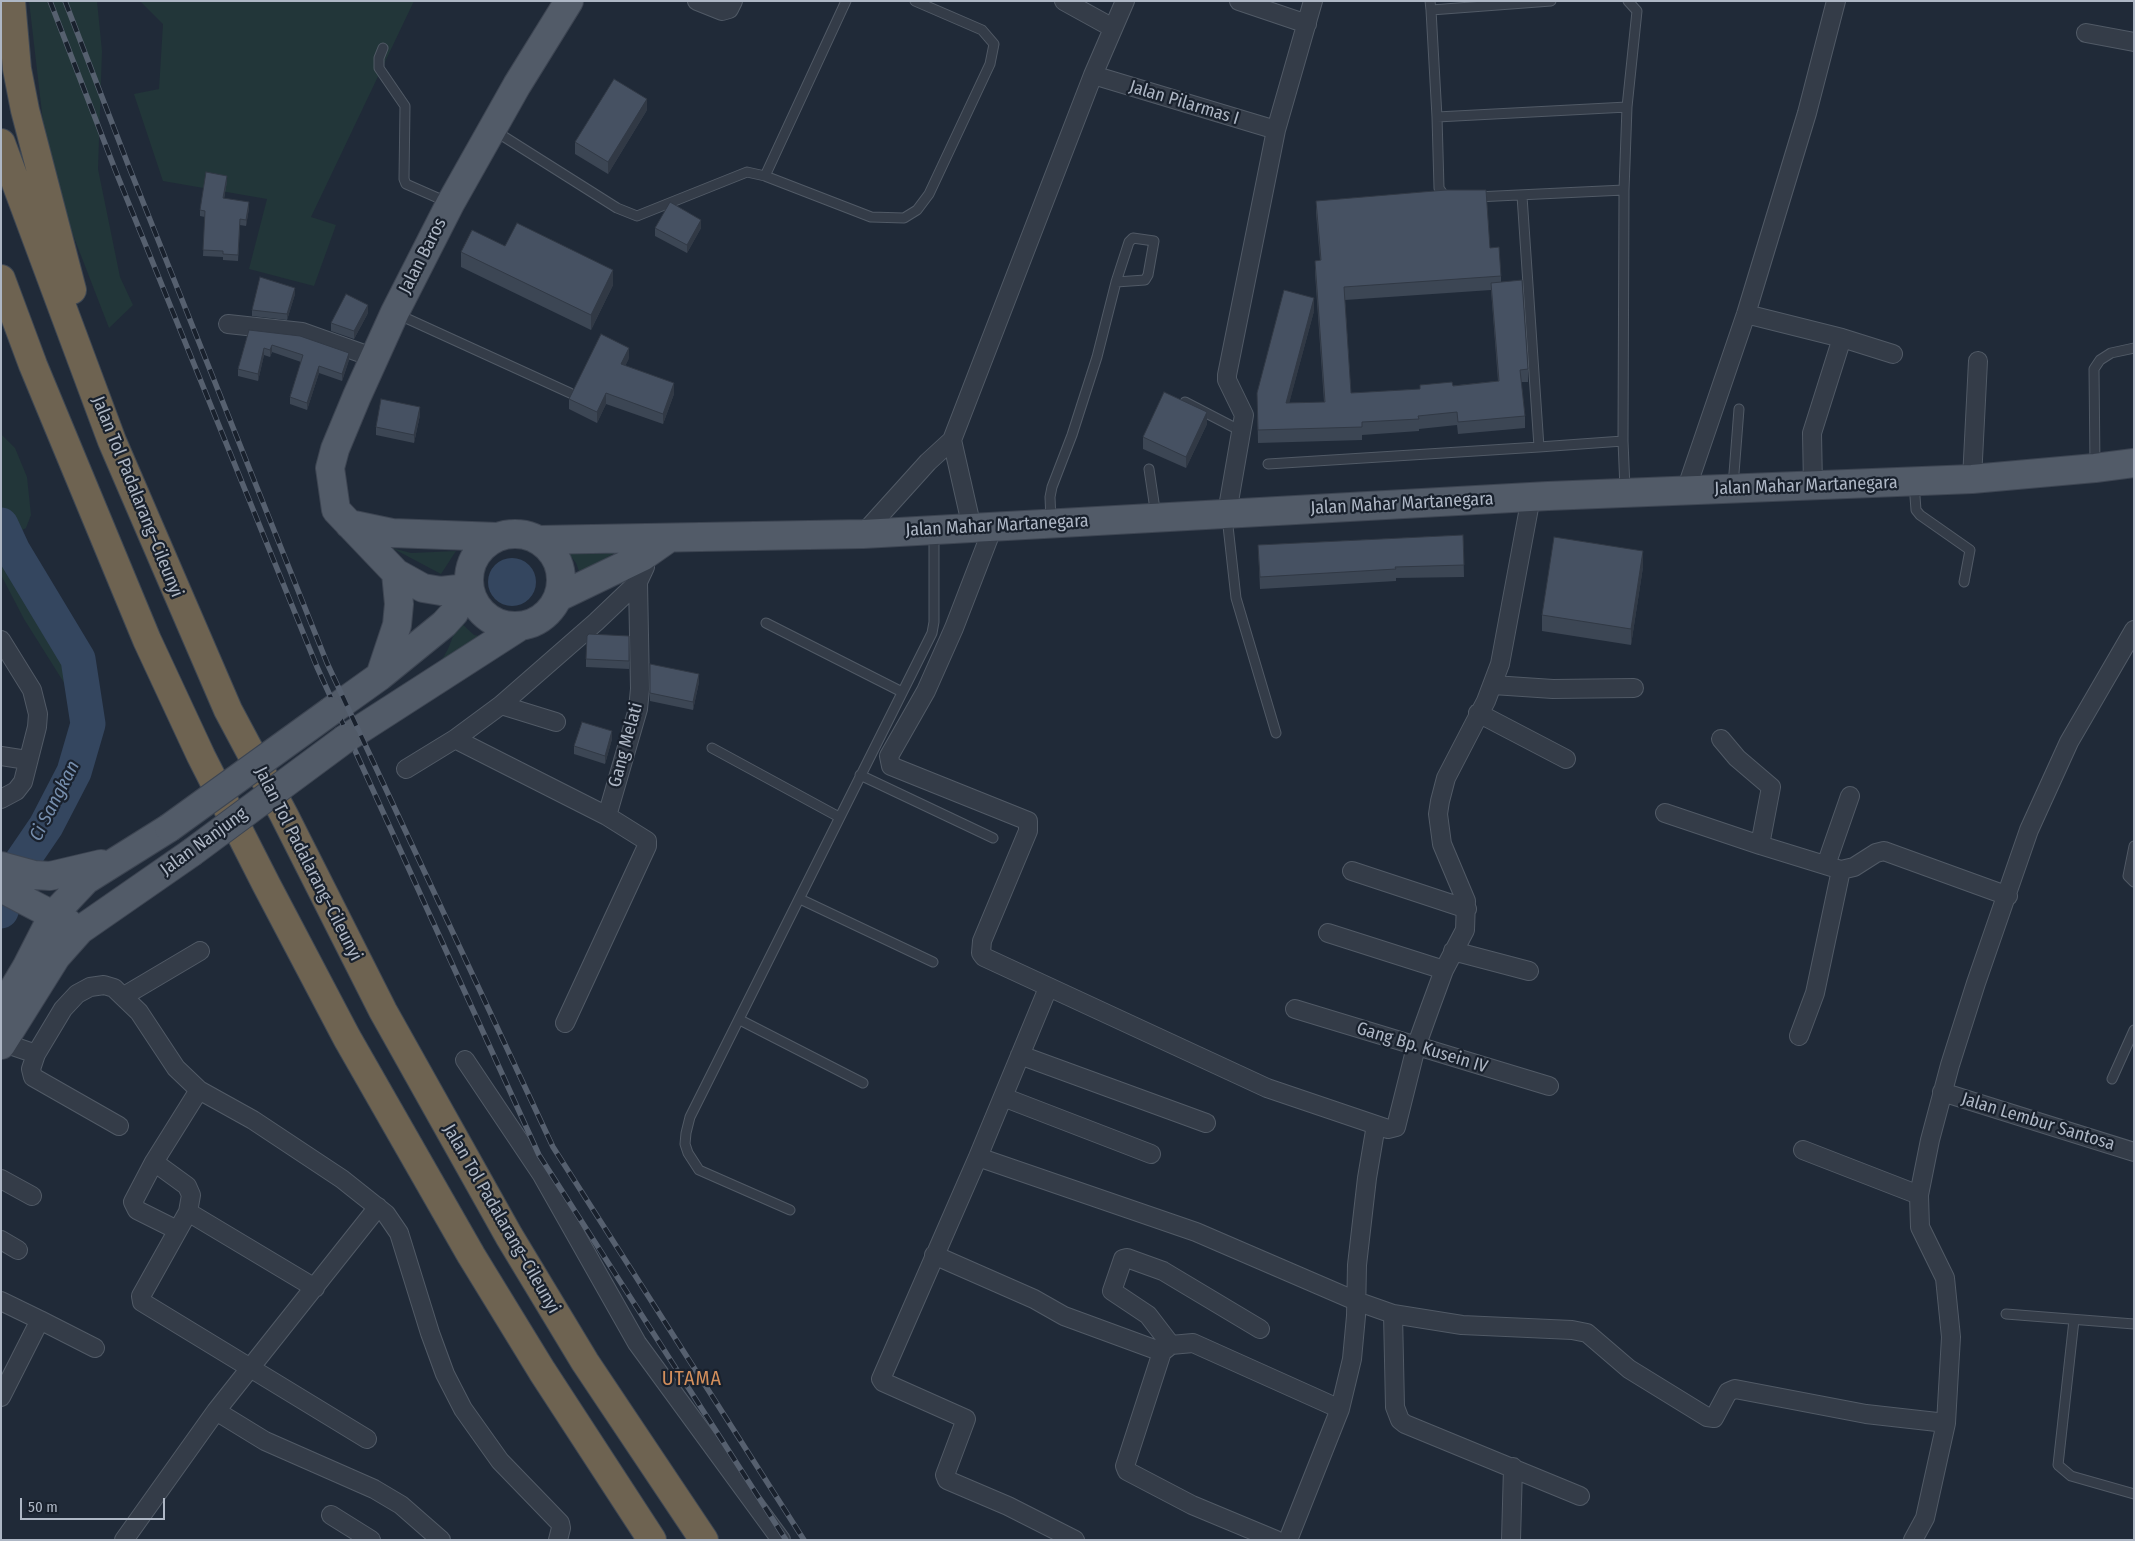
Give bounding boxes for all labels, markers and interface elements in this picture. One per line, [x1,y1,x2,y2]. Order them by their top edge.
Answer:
street label: Jalan Pilarmas I [1127,76,1241,130]
street label: Jalan Baros [395,214,451,298]
street label: Jalan Tol Padalarang–Cileunyi [87,393,187,601]
street label: Jalan Mahar Martanegara [1714,472,1898,500]
street label: Jalan Mahar Martanegara [1310,488,1494,520]
street label: Jalan Mahar Martanegara [905,510,1089,542]
street label: Gang Melati [604,700,648,790]
water label: Ci Sangkan [25,757,85,845]
street label: Jalan Tol Padalarang–Cileunyi [250,763,366,965]
street label: Jalan Nanjung [156,803,252,881]
street label: Gang Bp. Kusein IV [1354,1018,1490,1078]
street label: Jalan Lembur Santosa [1959,1088,2117,1156]
street label: Jalan Tol Padalarang–Cileunyi [438,1120,564,1318]
district label: UTAMA [661,1367,723,1391]
scale bar [22,1488,168,1520]
text: 50 m [28,1498,58,1516]

